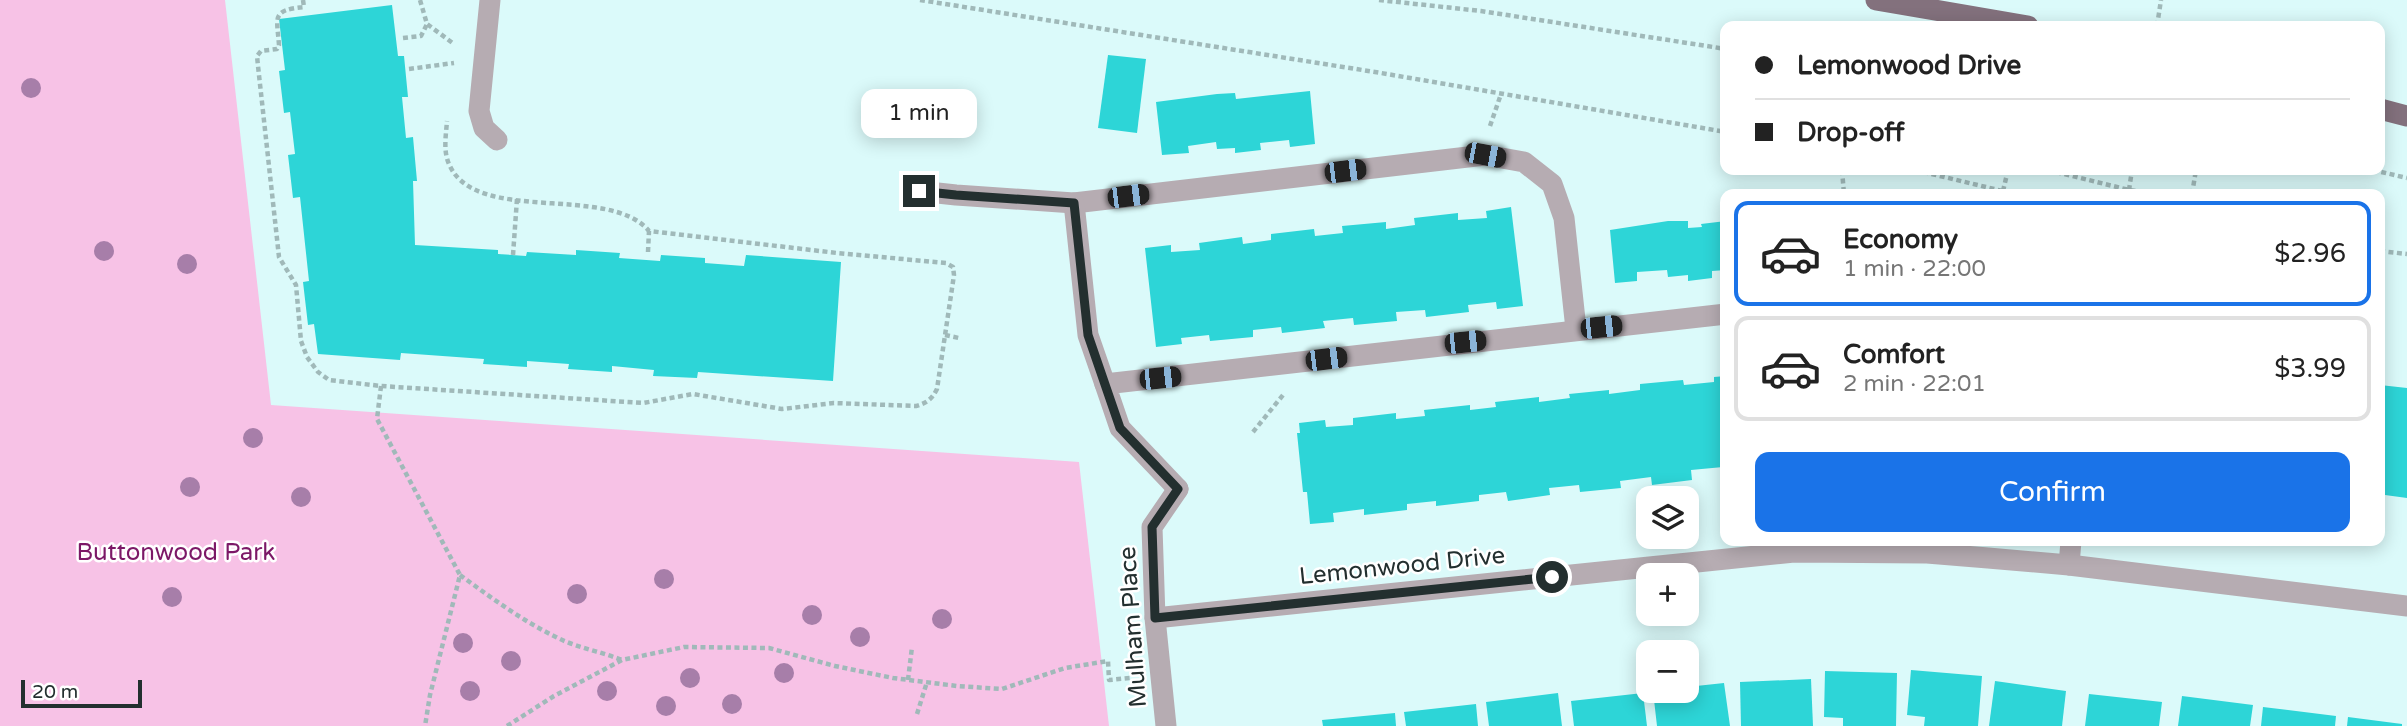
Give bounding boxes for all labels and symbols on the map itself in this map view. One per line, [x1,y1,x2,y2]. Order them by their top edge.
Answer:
callout: 1 min [861,90,977,138]
car [1463,141,1508,169]
car [1323,158,1368,184]
route end [903,175,935,207]
car [1106,183,1151,209]
car [1580,314,1623,340]
car [1444,329,1487,355]
car [1304,346,1349,372]
car [1139,365,1182,391]
park label: Buttonwood Park [77,538,275,567]
street label: Lemonwood Drive [1298,541,1506,591]
street label: Mulham Place [1113,545,1153,709]
route start [1536,561,1568,593]
scale bar [21,677,142,709]

